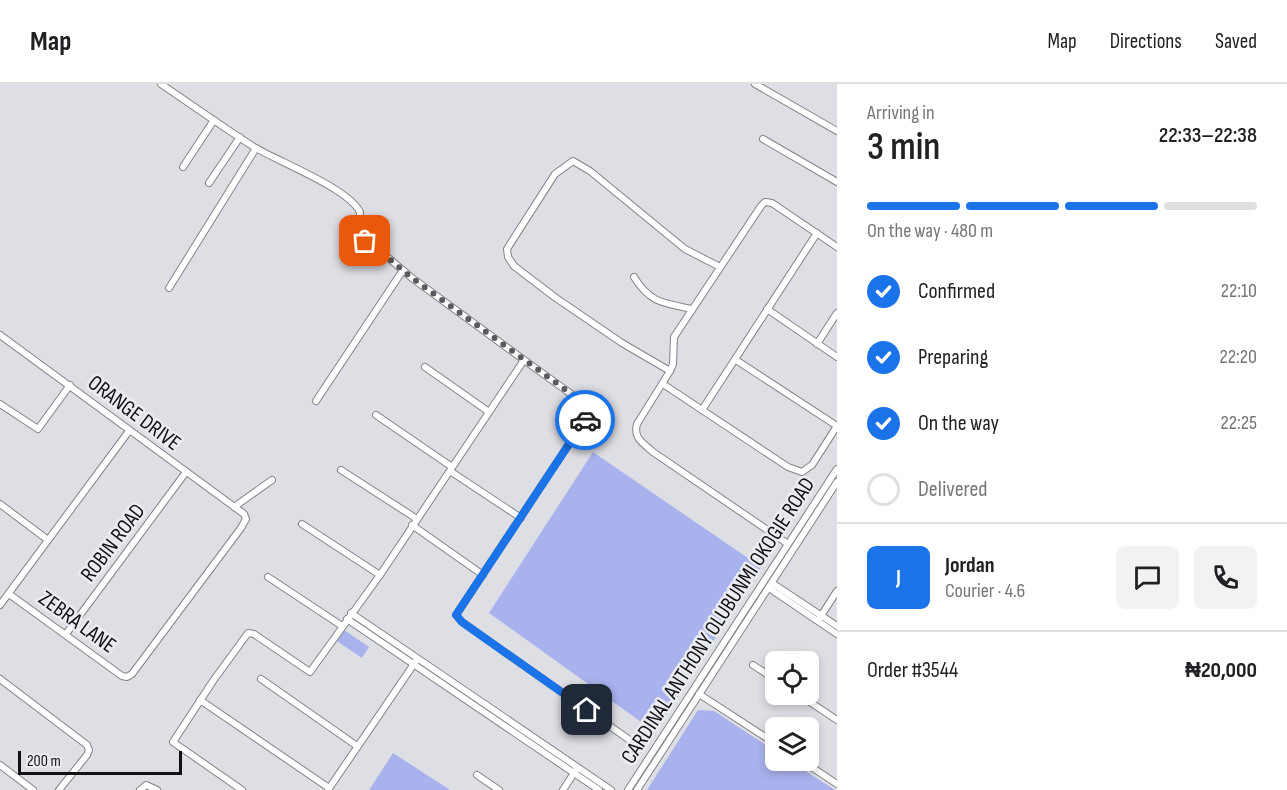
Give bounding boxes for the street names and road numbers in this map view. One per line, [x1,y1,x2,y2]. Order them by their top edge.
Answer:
street label: ORANGE DRIVE [82,369,186,457]
street label: CARDINAL ANTHONY OLUBUNMI OKOGIE ROAD [615,473,821,769]
street label: ROBIN ROAD [75,499,151,587]
street label: ZEBRA LANE [33,585,121,659]

